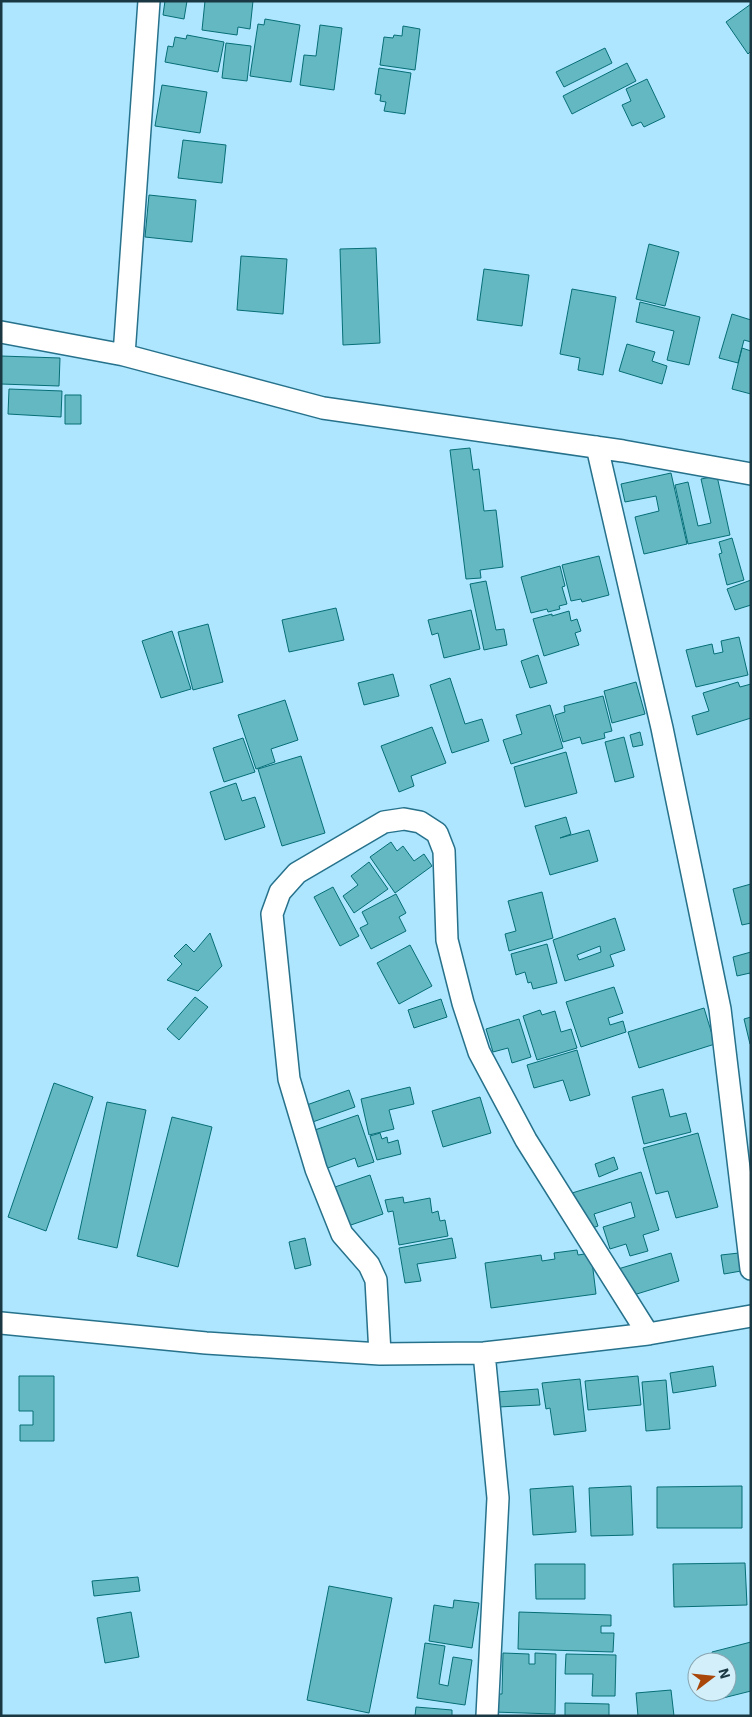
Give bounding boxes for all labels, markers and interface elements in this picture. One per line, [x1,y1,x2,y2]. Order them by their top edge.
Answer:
north arrow [687,1652,737,1702]
text: N [714,1666,735,1681]

